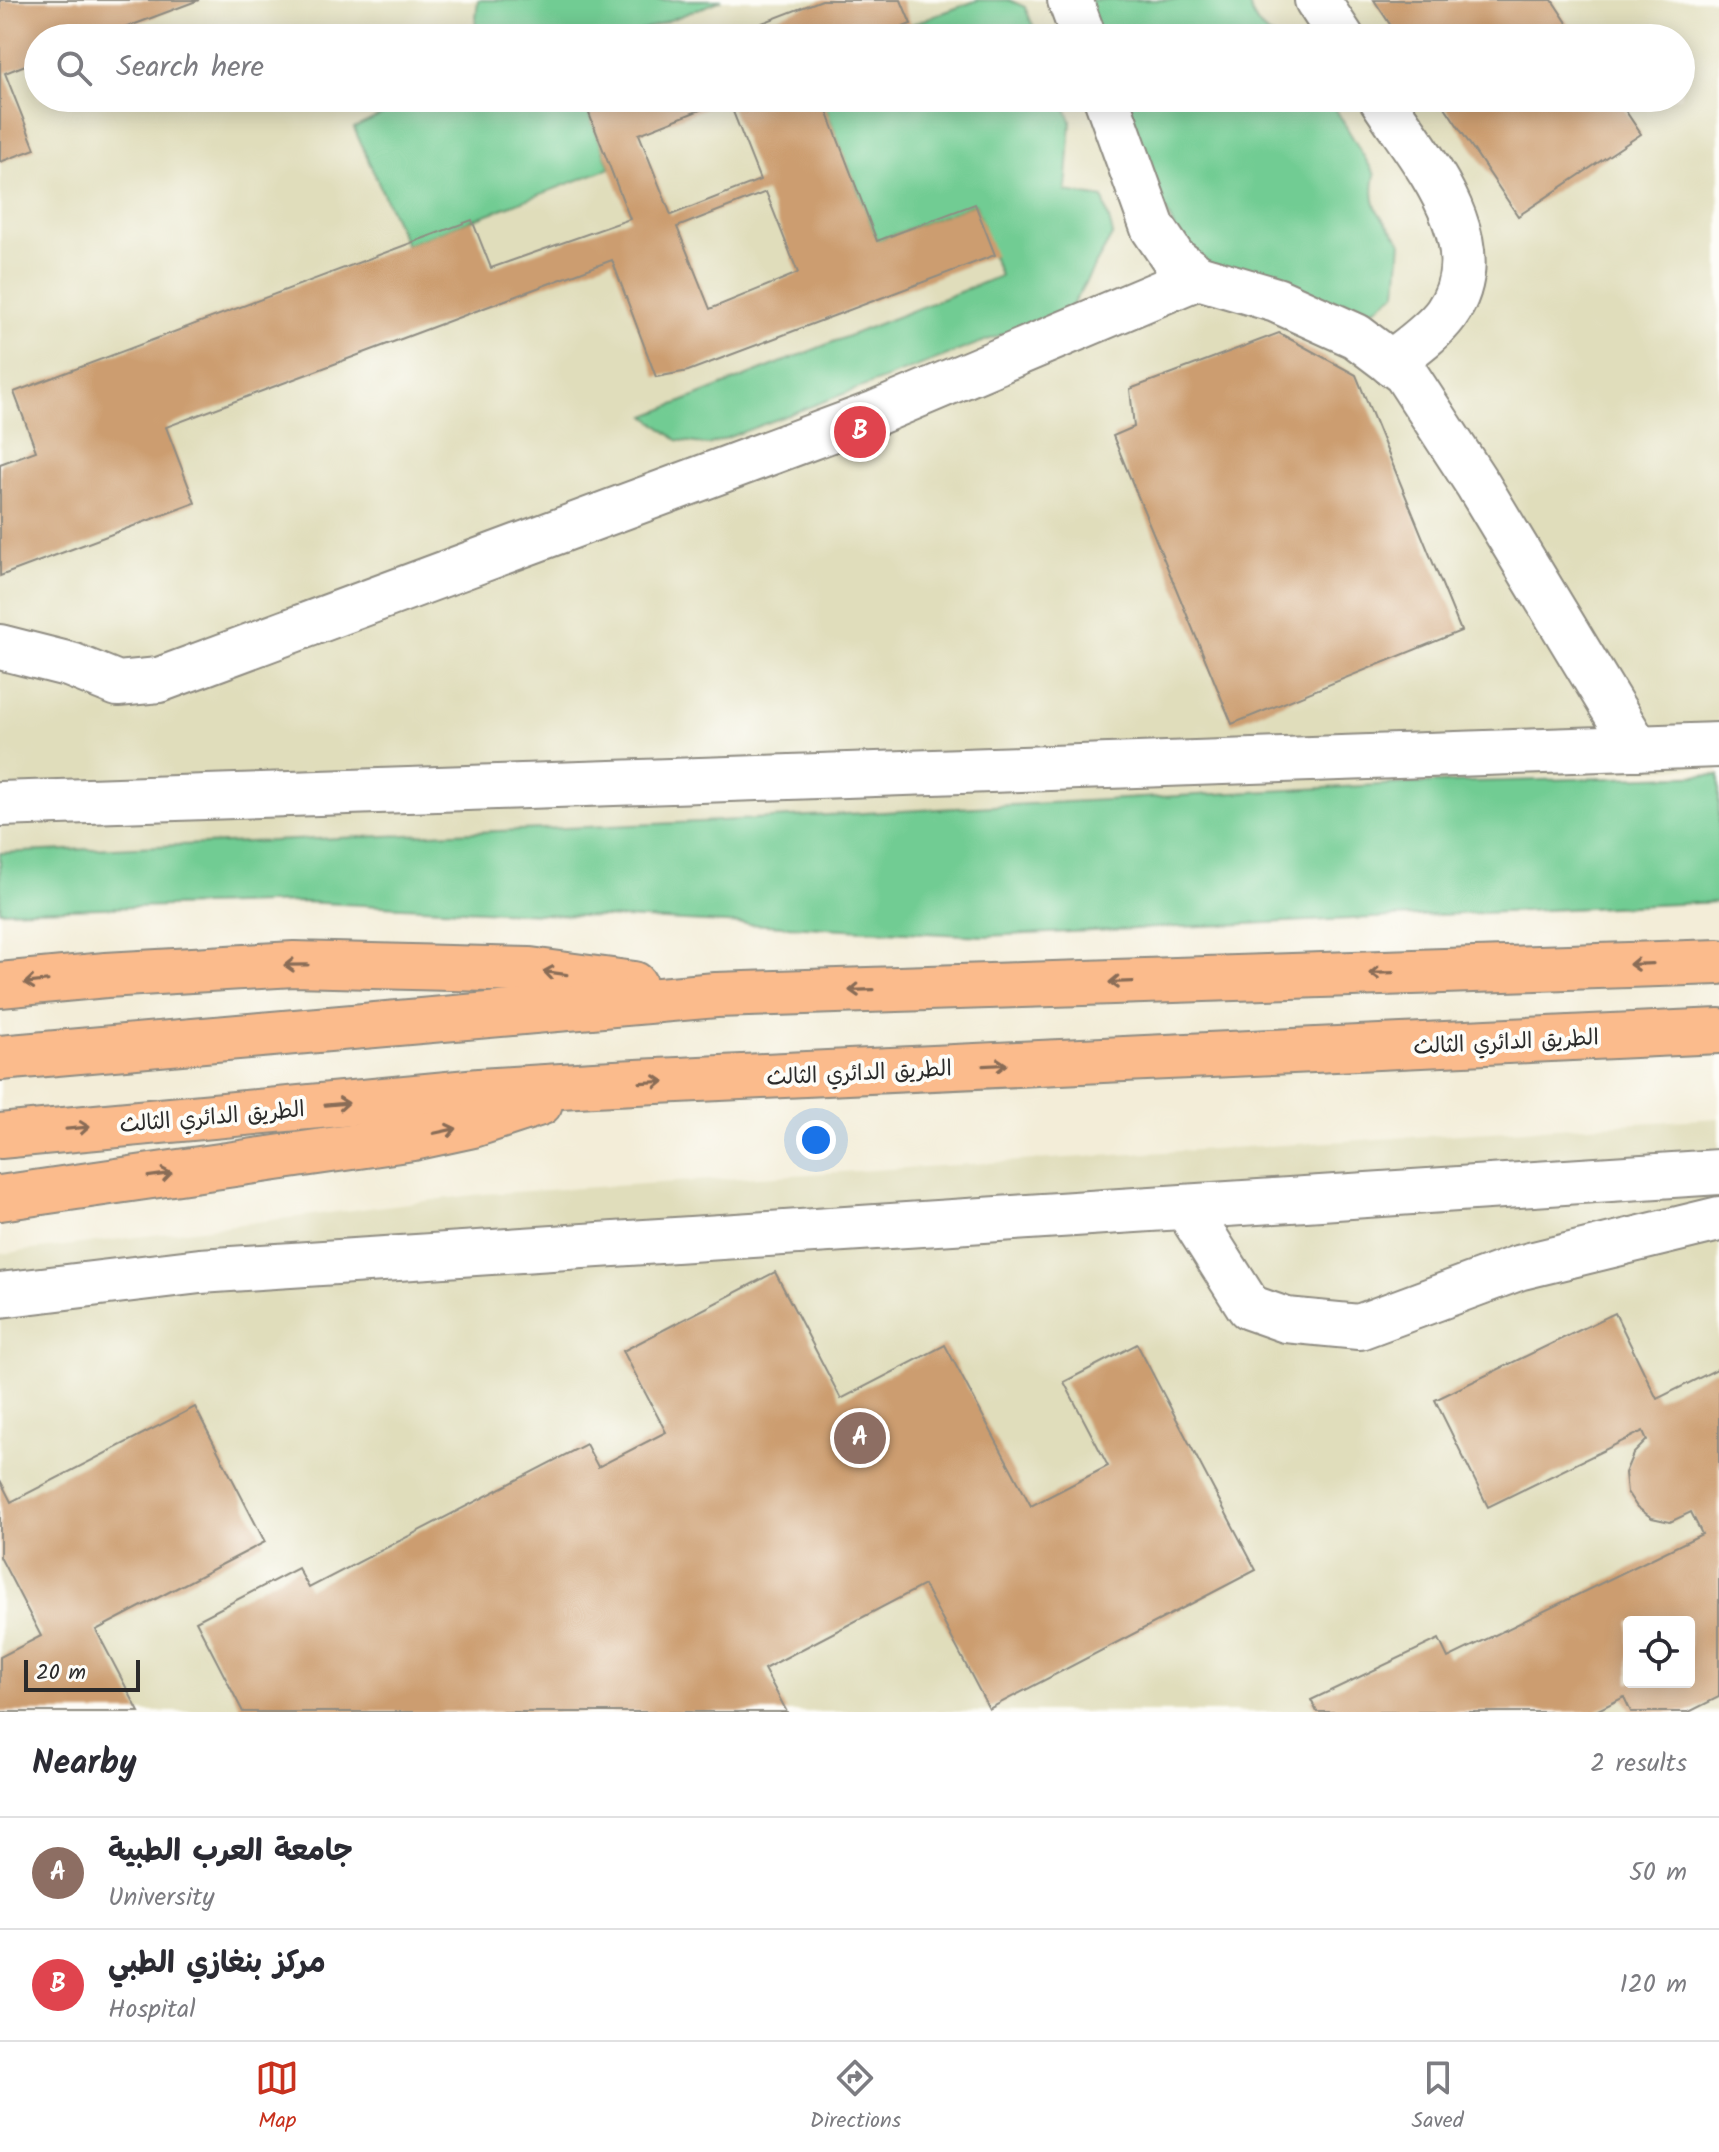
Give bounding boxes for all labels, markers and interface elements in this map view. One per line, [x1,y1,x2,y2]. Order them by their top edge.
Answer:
search box [24,24,1695,112]
text: Search here [116,44,264,92]
icon: search [52,46,96,90]
pin: B [834,402,886,462]
one-way arrow [283,957,310,973]
one-way arrow [1628,957,1655,972]
one-way arrow [543,965,569,980]
one-way arrow [1368,966,1395,981]
one-way arrow [23,974,50,989]
one-way arrow [1108,974,1135,989]
one-way arrow [848,983,875,998]
street label: الطريق الدائري الثالث [1413,1021,1600,1066]
street label: الطريق الدائري الثالث [766,1052,953,1097]
one-way arrow [981,1058,1008,1073]
one-way arrow [638,1074,665,1089]
street label: الطريق الدائري الثالث [118,1093,306,1144]
one-way arrow [323,1097,349,1112]
your location [796,1120,836,1160]
one-way arrow [64,1121,91,1136]
one-way arrow [432,1123,457,1138]
one-way arrow [147,1167,172,1182]
pin: A [834,1408,886,1468]
map controls [1623,1616,1695,1688]
button: locate [1623,1616,1695,1688]
scale bar [24,1656,140,1692]
text: 20 m [36,1656,86,1691]
text: Nearby [32,1737,137,1791]
text: 2 results [1590,1743,1687,1785]
text: جامعة العرب الطبية [108,1828,353,1876]
text: A [50,1852,66,1894]
text: 50 m [1629,1852,1687,1894]
text: University [108,1877,214,1919]
text: مركز بنغازي الطبي [108,1940,326,1988]
text: B [50,1964,66,2006]
text: 120 m [1620,1964,1687,2006]
text: Hospital [108,1989,196,2031]
tab: Map [255,2056,299,2139]
tab: Directions [810,2056,901,2139]
tab: Saved [1412,2056,1464,2139]

